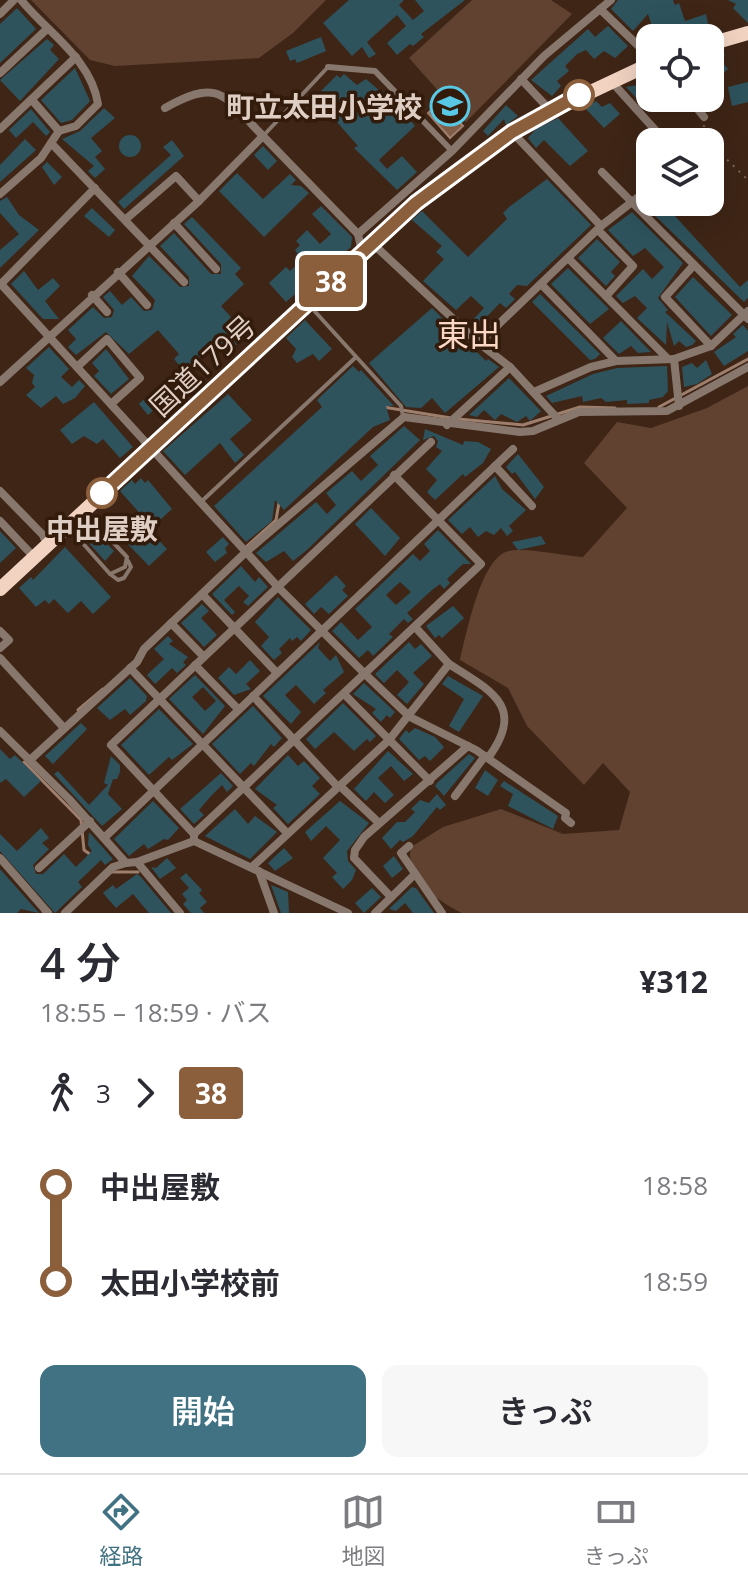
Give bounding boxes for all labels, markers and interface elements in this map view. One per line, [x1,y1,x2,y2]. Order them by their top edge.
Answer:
map controls [636,24,724,216]
button: locate [636,24,724,112]
unlabelled marker [564,80,594,110]
school or university icon: 町立太田小学校 [429,85,471,127]
place label: 町立太田小学校 [226,87,422,125]
button: layers [636,128,724,216]
line badge: 38 [295,255,367,307]
text: 38 [315,262,347,300]
street label: 国道179号 [141,306,263,424]
district label: 東出 [437,312,501,355]
marker: 中出屋敷 [87,478,117,508]
place label: 中出屋敷 [46,509,158,547]
text: 4 分 [40,932,121,992]
text: ¥312 [639,961,708,1002]
text: 18:55 – 18:59 · バス [40,994,271,1030]
icon: walk [40,1071,84,1115]
icon: forward [123,1071,167,1115]
text: 38 [195,1074,227,1112]
text: 3 [96,1075,111,1111]
text: 中出屋敷 [100,1166,220,1207]
text: 18:58 [642,1167,708,1203]
text: 太田小学校前 [100,1262,280,1303]
text: 18:59 [642,1263,708,1299]
button: 開始 [40,1365,366,1457]
button: きっぷ [382,1365,708,1457]
tab: 経路 [99,1490,143,1570]
tab: 地図 [341,1490,385,1570]
tab: きっぷ [584,1490,649,1570]

